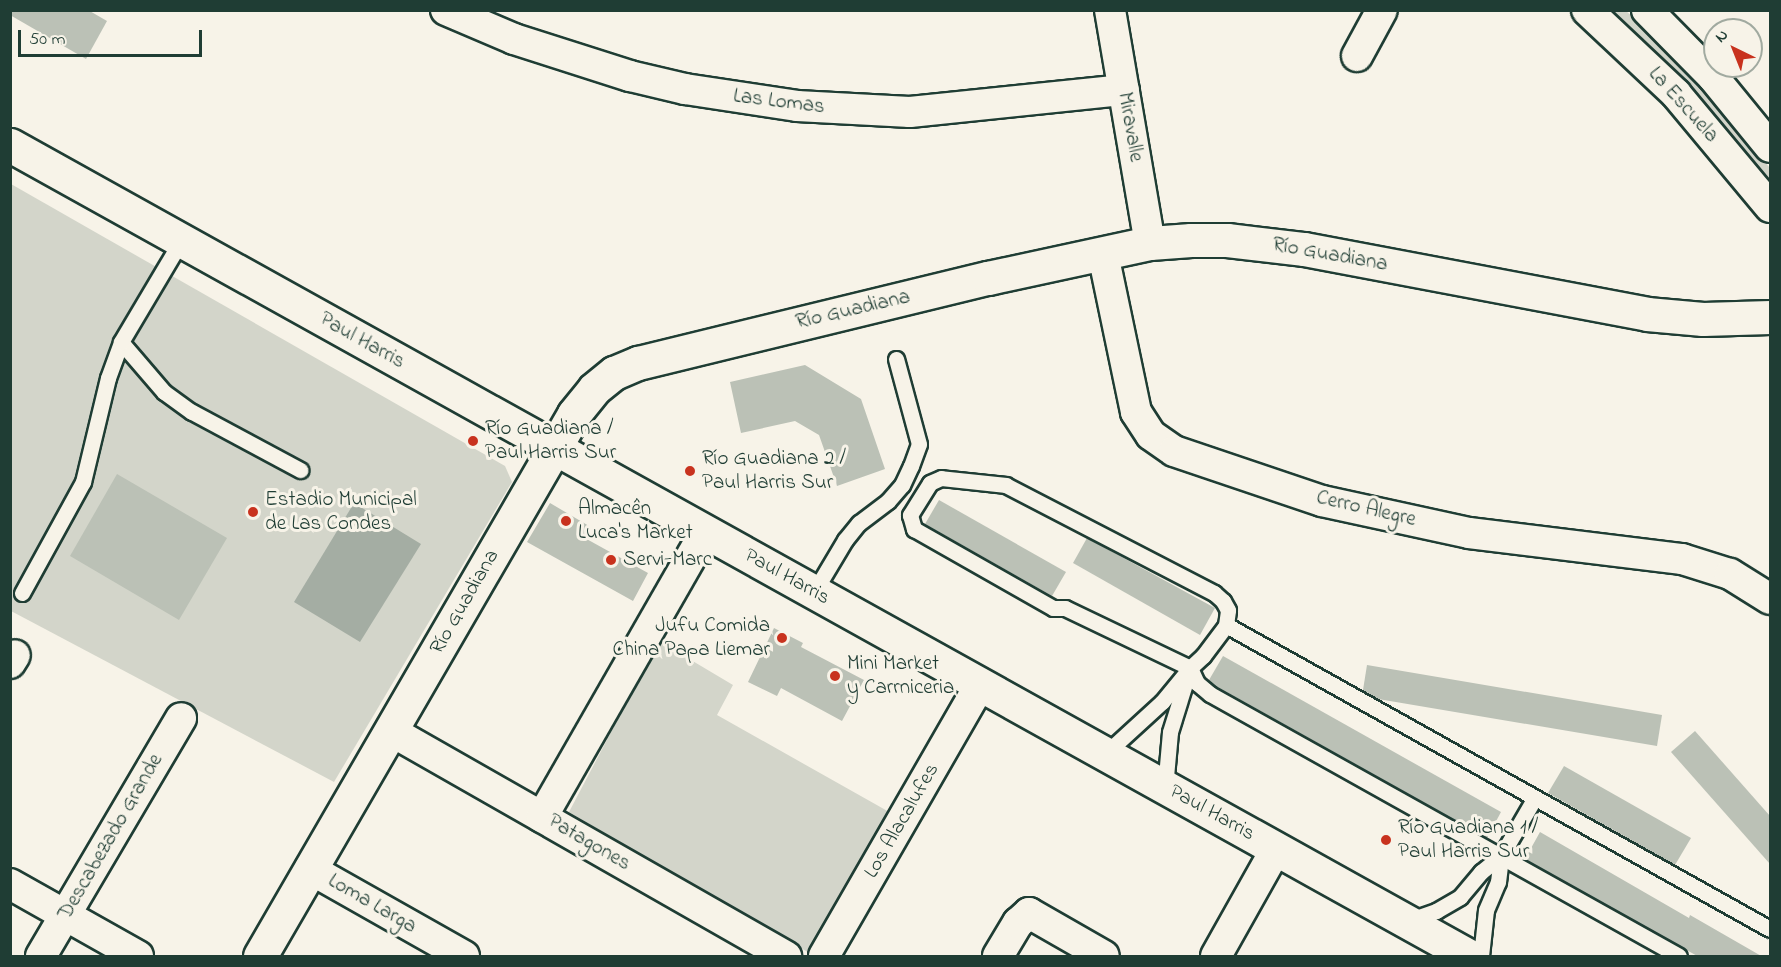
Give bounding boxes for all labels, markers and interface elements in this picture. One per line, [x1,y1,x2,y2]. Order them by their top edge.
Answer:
scale bar [21,18,206,56]
north arrow [1703,18,1763,78]
text: N [1710,24,1734,49]
text: 50 m [29,27,66,53]
street label: La Escuela [1642,62,1724,148]
street label: Las Lomas [732,84,826,120]
street label: Miravalle [1111,90,1149,164]
street label: Río Guadiana [1270,232,1390,278]
street label: Río Guadiana [793,285,913,335]
street label: Paul Harris [315,307,409,375]
place label: Río Guadiana / Paul Harris Sur [485,416,616,466]
marker: Río Guadiana / Paul Harris Sur [466,434,480,448]
place label: Río Guadiana 2 / Paul Harris Sur [702,446,846,496]
marker: Río Guadiana 2 / Paul Harris Sur [683,464,697,478]
street label: Cerro Alegre [1314,485,1418,533]
place label: Estadio Municipal de Las Condes [265,487,417,537]
place label: Almacên Luca's Market [578,496,693,546]
marker: Estadio Municipal de Las Condes [246,505,260,519]
marker: Almacên Luca's Market [559,514,573,528]
street label: Paul Harris [740,543,834,611]
street label: Río Guadiana [425,545,505,659]
place label: Servi-Marc [623,547,712,573]
marker: Servi-Marc [604,553,618,567]
place label: Jufu Comida China Papa Liemar [612,613,770,663]
marker: Jufu Comida China Papa Liemar [775,631,789,645]
place label: Mini Market y Carrniceria [847,651,954,701]
marker: Mini Market y Carrniceria [828,669,842,683]
street label: Descabezado Grande [53,750,169,924]
street label: Los Alacalufes [859,759,945,883]
street label: Paul Harris [1165,779,1259,847]
street label: Patagones [543,809,635,877]
place label: Río Guadiana 1 / Paul Harris Sur [1398,815,1538,865]
marker: Río Guadiana 1 / Paul Harris Sur [1379,833,1393,847]
street label: Loma Larga [323,869,421,939]

